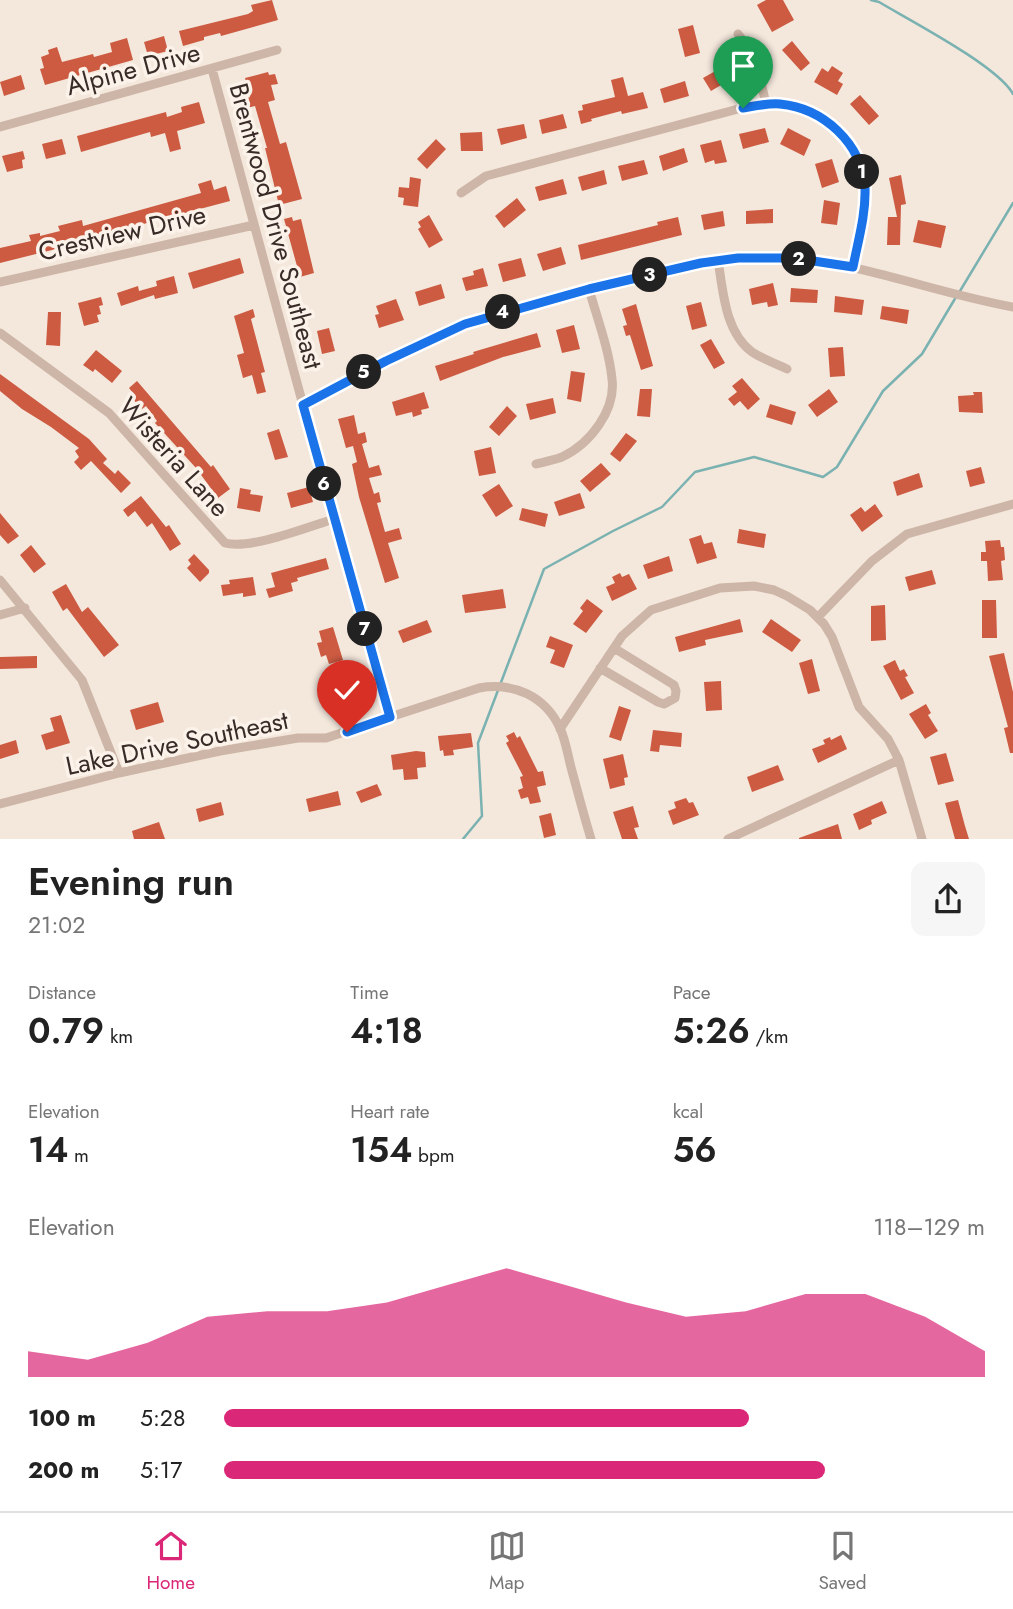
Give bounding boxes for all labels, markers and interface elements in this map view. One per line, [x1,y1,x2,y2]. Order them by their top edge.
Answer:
street label: Alpine Drive [62,33,204,105]
pin [713,36,773,108]
icon: arrive [724,47,762,85]
street label: Brentwood Drive Southeast [219,79,333,374]
pin: 1 [844,154,880,190]
text: 1 [857,158,866,185]
street label: Crestview Drive [34,195,210,271]
pin: 2 [782,242,816,276]
text: 2 [792,245,805,272]
pin: 3 [632,258,668,292]
text: 3 [644,261,655,288]
pin: 4 [486,294,520,330]
text: 4 [496,298,509,325]
pin: 5 [346,354,382,390]
text: 5 [357,358,370,385]
street label: Wisteria Lane [110,389,238,525]
pin: 6 [306,466,342,502]
text: 6 [317,470,330,497]
pin: 7 [348,612,382,646]
text: 7 [359,615,370,642]
pin [317,660,377,732]
icon: check [328,671,366,709]
street label: Lake Drive Southeast [62,701,293,785]
text: Evening run [28,854,234,909]
button: share [911,862,985,936]
text: 21:02 [28,908,85,942]
text: Distance [28,979,96,1006]
text: Time [350,979,389,1006]
text: Pace [673,979,711,1006]
text: 0.79 [28,1006,104,1056]
text: 4:18 [350,1006,423,1056]
text: 5:26 [673,1006,750,1056]
text: km [104,1023,133,1050]
text: /km [750,1023,788,1050]
text: Elevation [28,1098,100,1125]
text: Heart rate [350,1098,430,1125]
text: kcal [673,1098,703,1125]
text: 14 [28,1125,68,1175]
text: 154 [350,1125,412,1175]
text: 56 [673,1125,717,1175]
text: m [68,1142,89,1169]
text: bpm [412,1142,455,1169]
text: Elevation [28,1210,115,1244]
text: 118–129 m [873,1210,985,1244]
text: 100 m [28,1401,96,1435]
text: 5:28 [140,1401,186,1435]
text: 200 m [28,1453,99,1487]
text: 5:17 [140,1453,182,1487]
tab: Home [146,1527,195,1596]
tab: Map [488,1527,526,1596]
tab: Saved [818,1527,867,1596]

